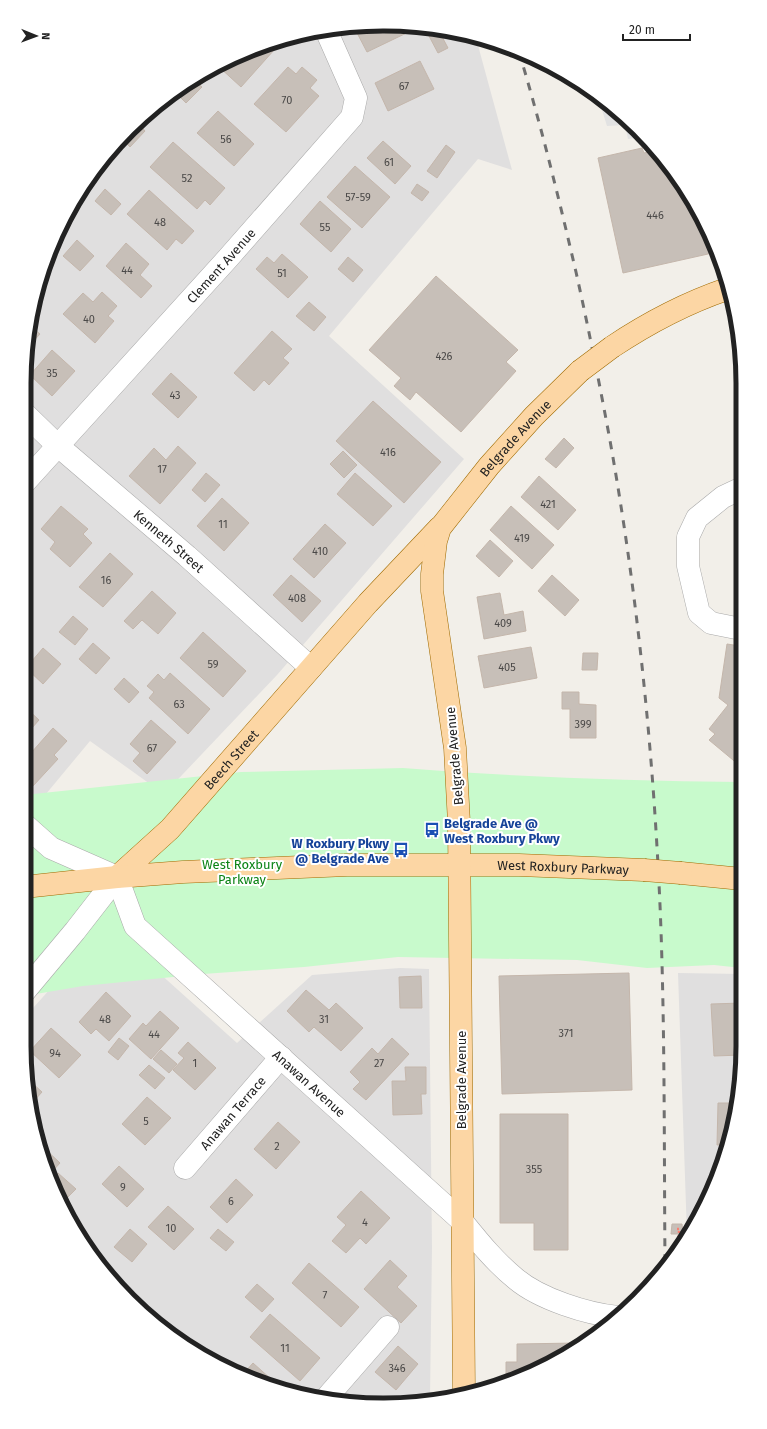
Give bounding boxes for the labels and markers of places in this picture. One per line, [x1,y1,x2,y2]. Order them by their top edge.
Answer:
place label: Belgrade Ave @ West Roxbury Pkwy [444,816,560,846]
bus stop icon: Belgrade Ave @ West Roxbury Pkwy [423,821,441,839]
place label: W Roxbury Pkwy @ Belgrade Ave [292,836,389,866]
bus stop icon: W Roxbury Pkwy @ Belgrade Ave [392,841,410,859]

